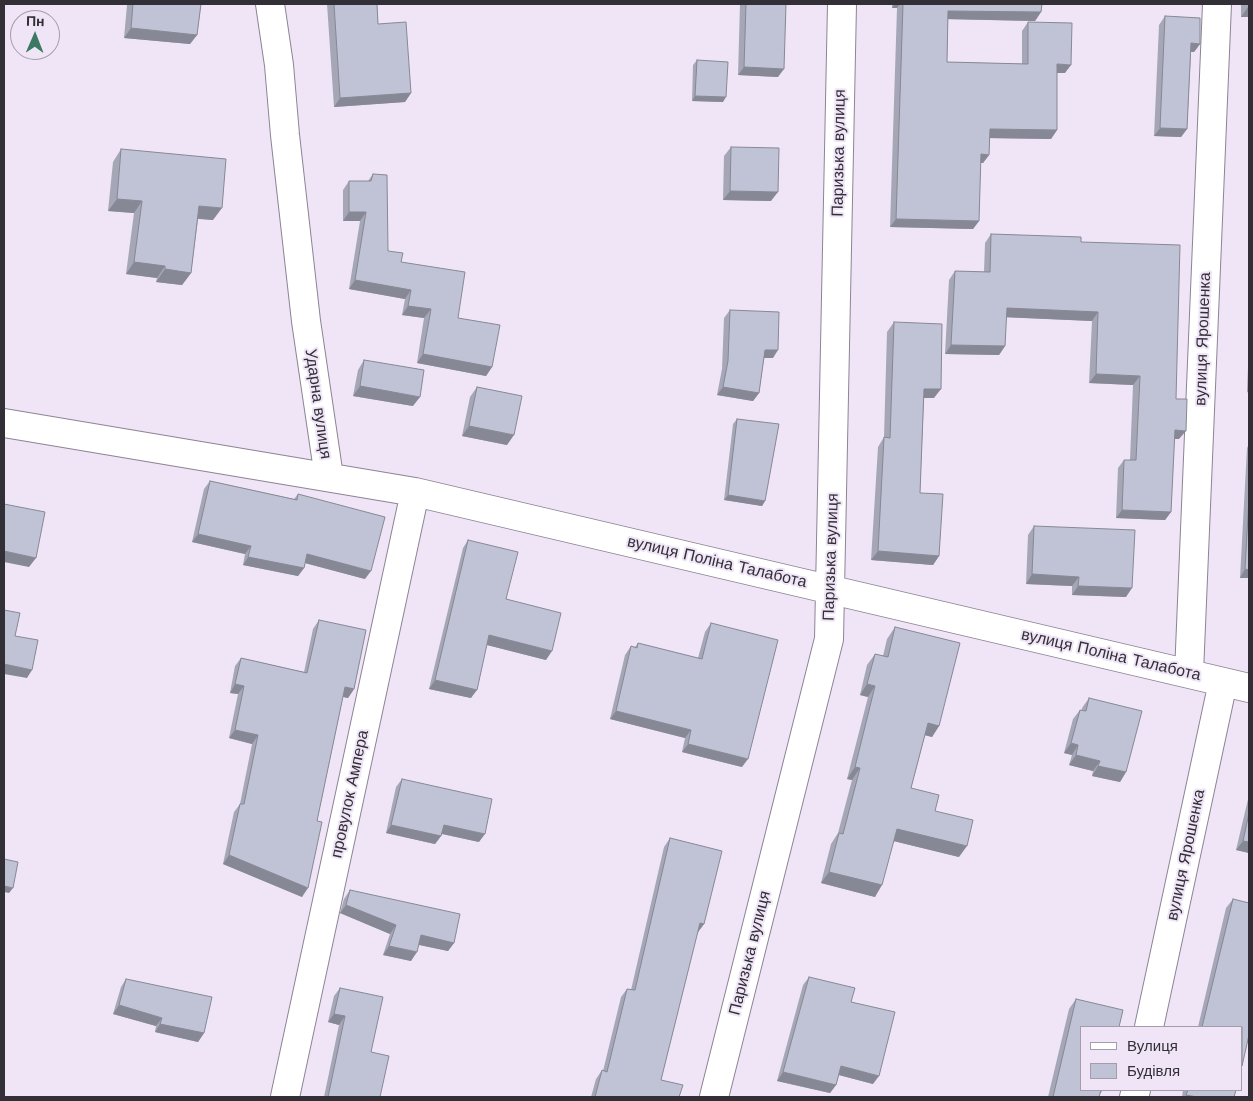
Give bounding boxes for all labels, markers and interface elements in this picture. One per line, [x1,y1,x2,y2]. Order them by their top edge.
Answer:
north arrow [10,10,60,60]
text: Пн [26,13,45,29]
street label: Паризька вулиця [828,89,850,217]
street label: вулиця Ярошенка [1191,272,1215,406]
street label: Ударна вулиця [301,348,335,460]
street label: Паризька вулиця [819,493,843,621]
street label: вулиця Поліна Талабота [625,532,809,592]
street label: вулиця Поліна Талабота [1019,625,1203,685]
street label: провулок Ампера [327,728,373,860]
street label: вулиця Ярошенка [1163,788,1209,922]
street label: Паризька вулиця [725,889,775,1017]
legend [1080,1026,1243,1091]
text: Вулиця [1127,1037,1178,1055]
text: Будівля [1127,1062,1180,1080]

